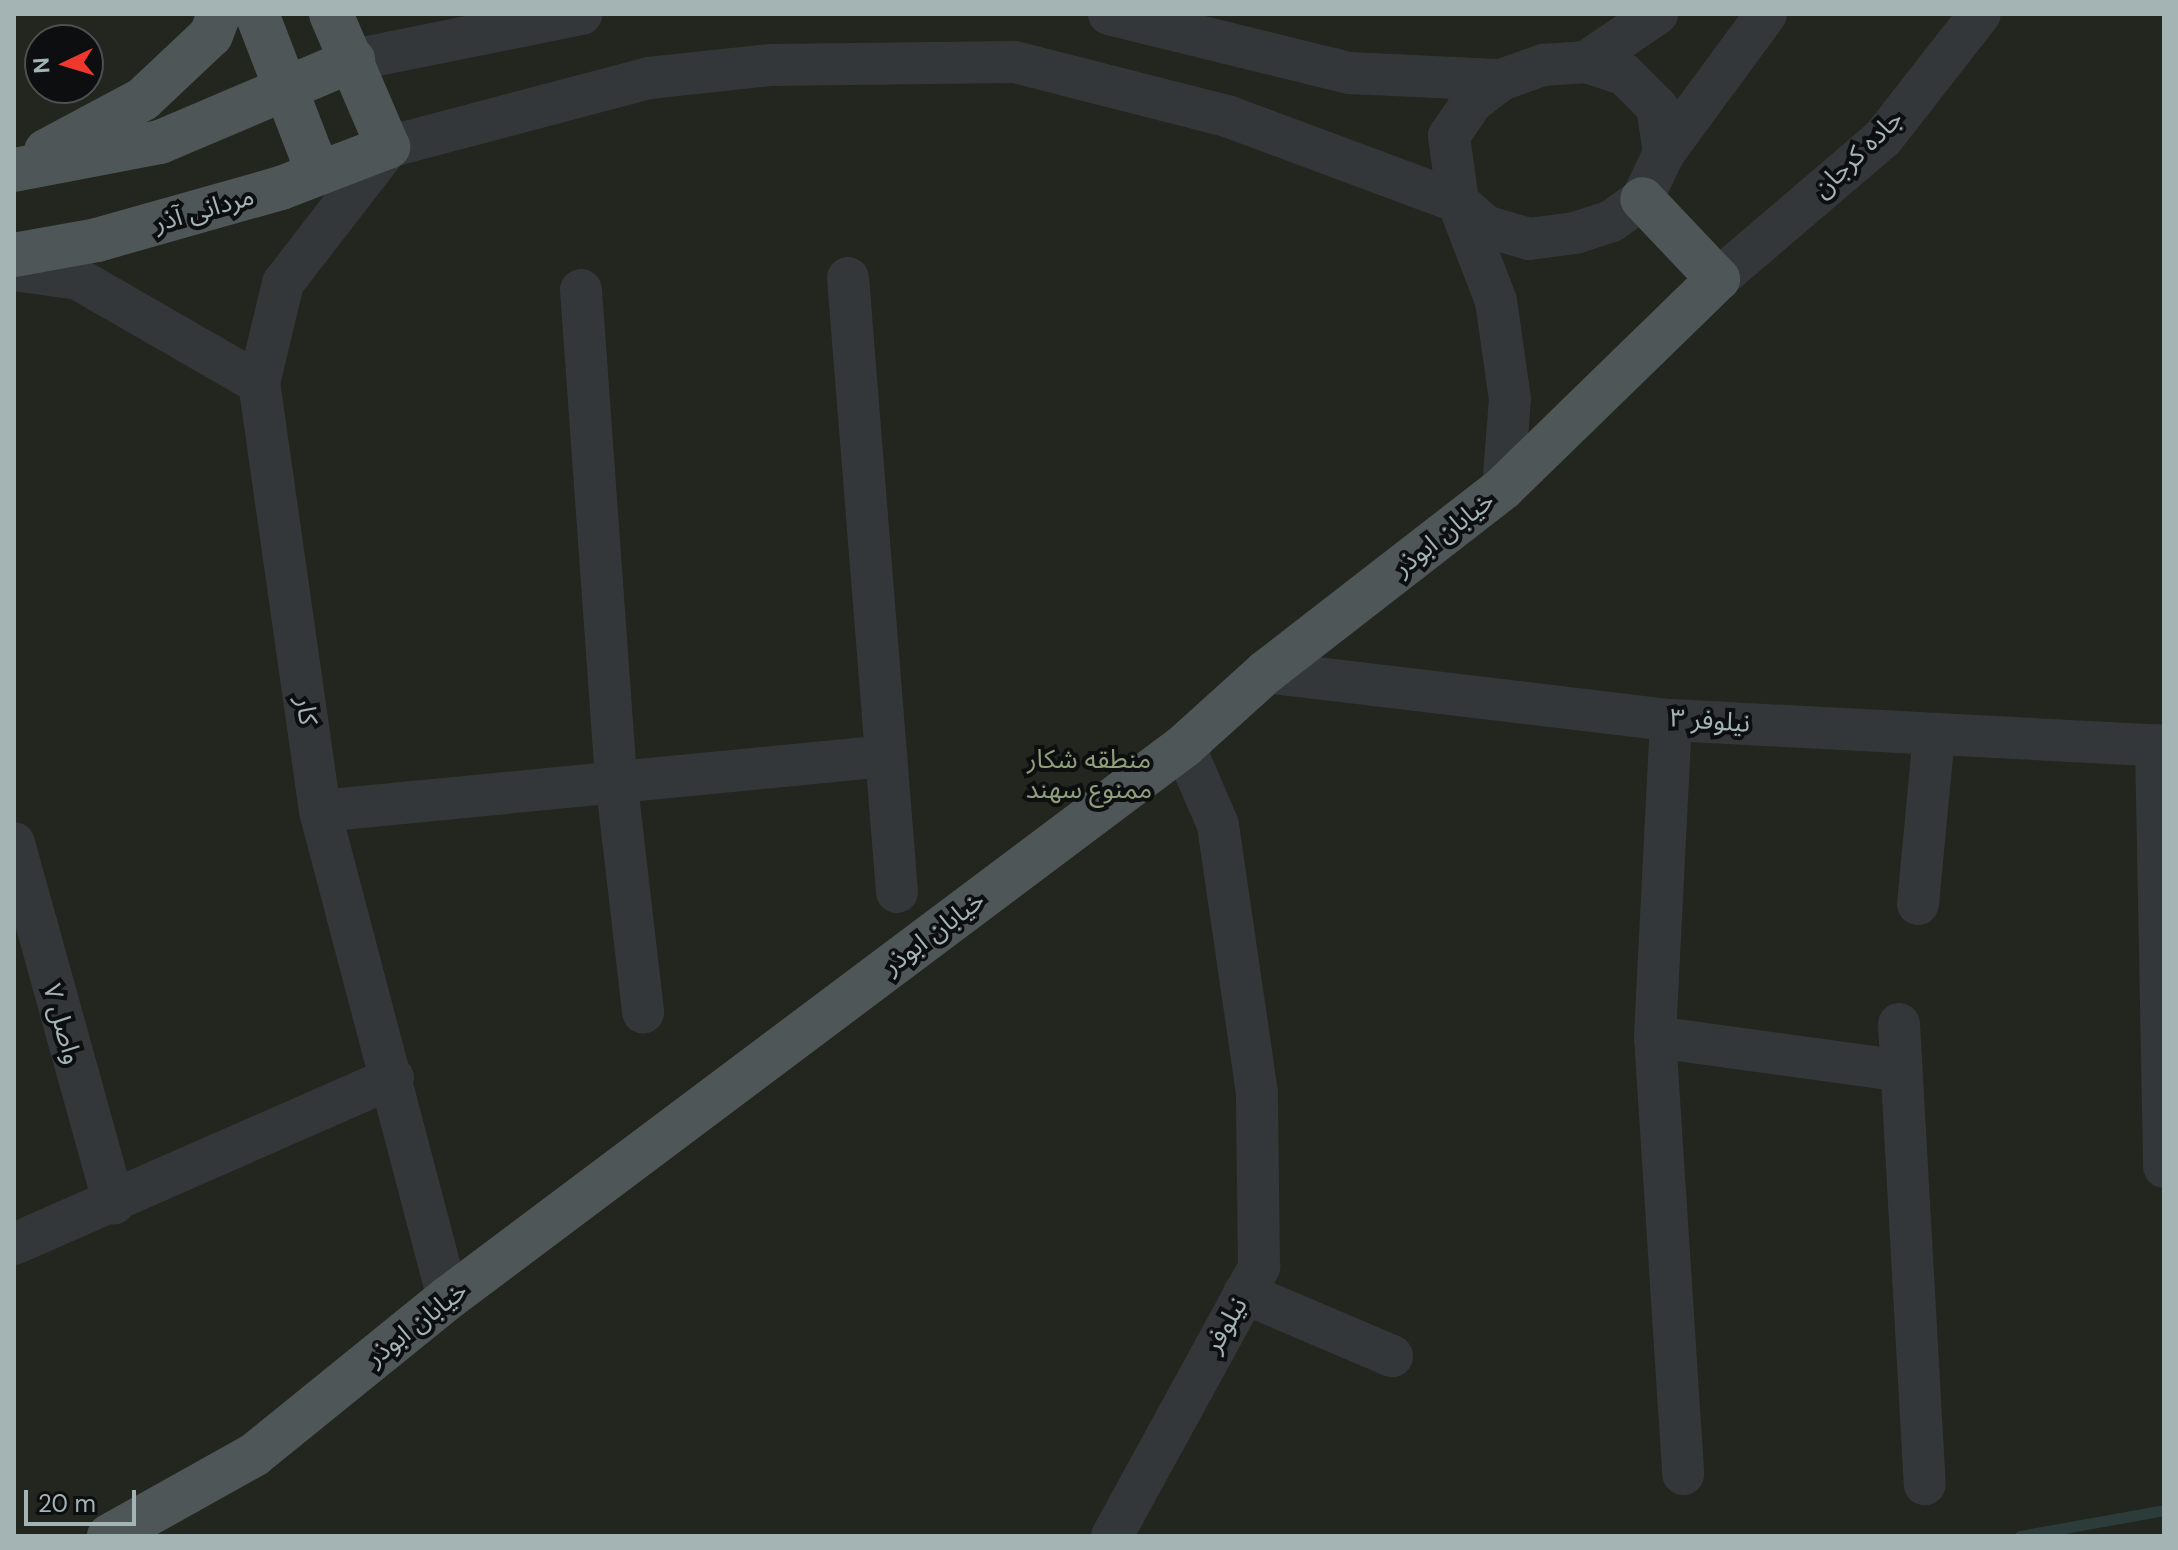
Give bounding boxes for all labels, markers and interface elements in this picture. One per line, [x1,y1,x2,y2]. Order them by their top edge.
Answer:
north arrow [24,24,104,104]
text: N [27,57,57,75]
street label: جاده کرجان [1806,103,1910,205]
street label: مردانی آذر [150,181,258,239]
street label: خیابان ابوذر [1387,485,1501,583]
street label: کار [289,695,323,727]
street label: نیلوفر ۳ [1669,703,1751,739]
park label: منطقه شکار ممنوع سهند [1026,744,1152,806]
street label: خیابان ابوذر [877,885,991,981]
street label: واصل ۷ [36,980,88,1068]
street label: خیابان ابوذر [360,1275,474,1373]
street label: نیلوفر [1198,1292,1254,1358]
scale bar [28,1474,140,1524]
text: 20 m [38,1488,96,1519]

